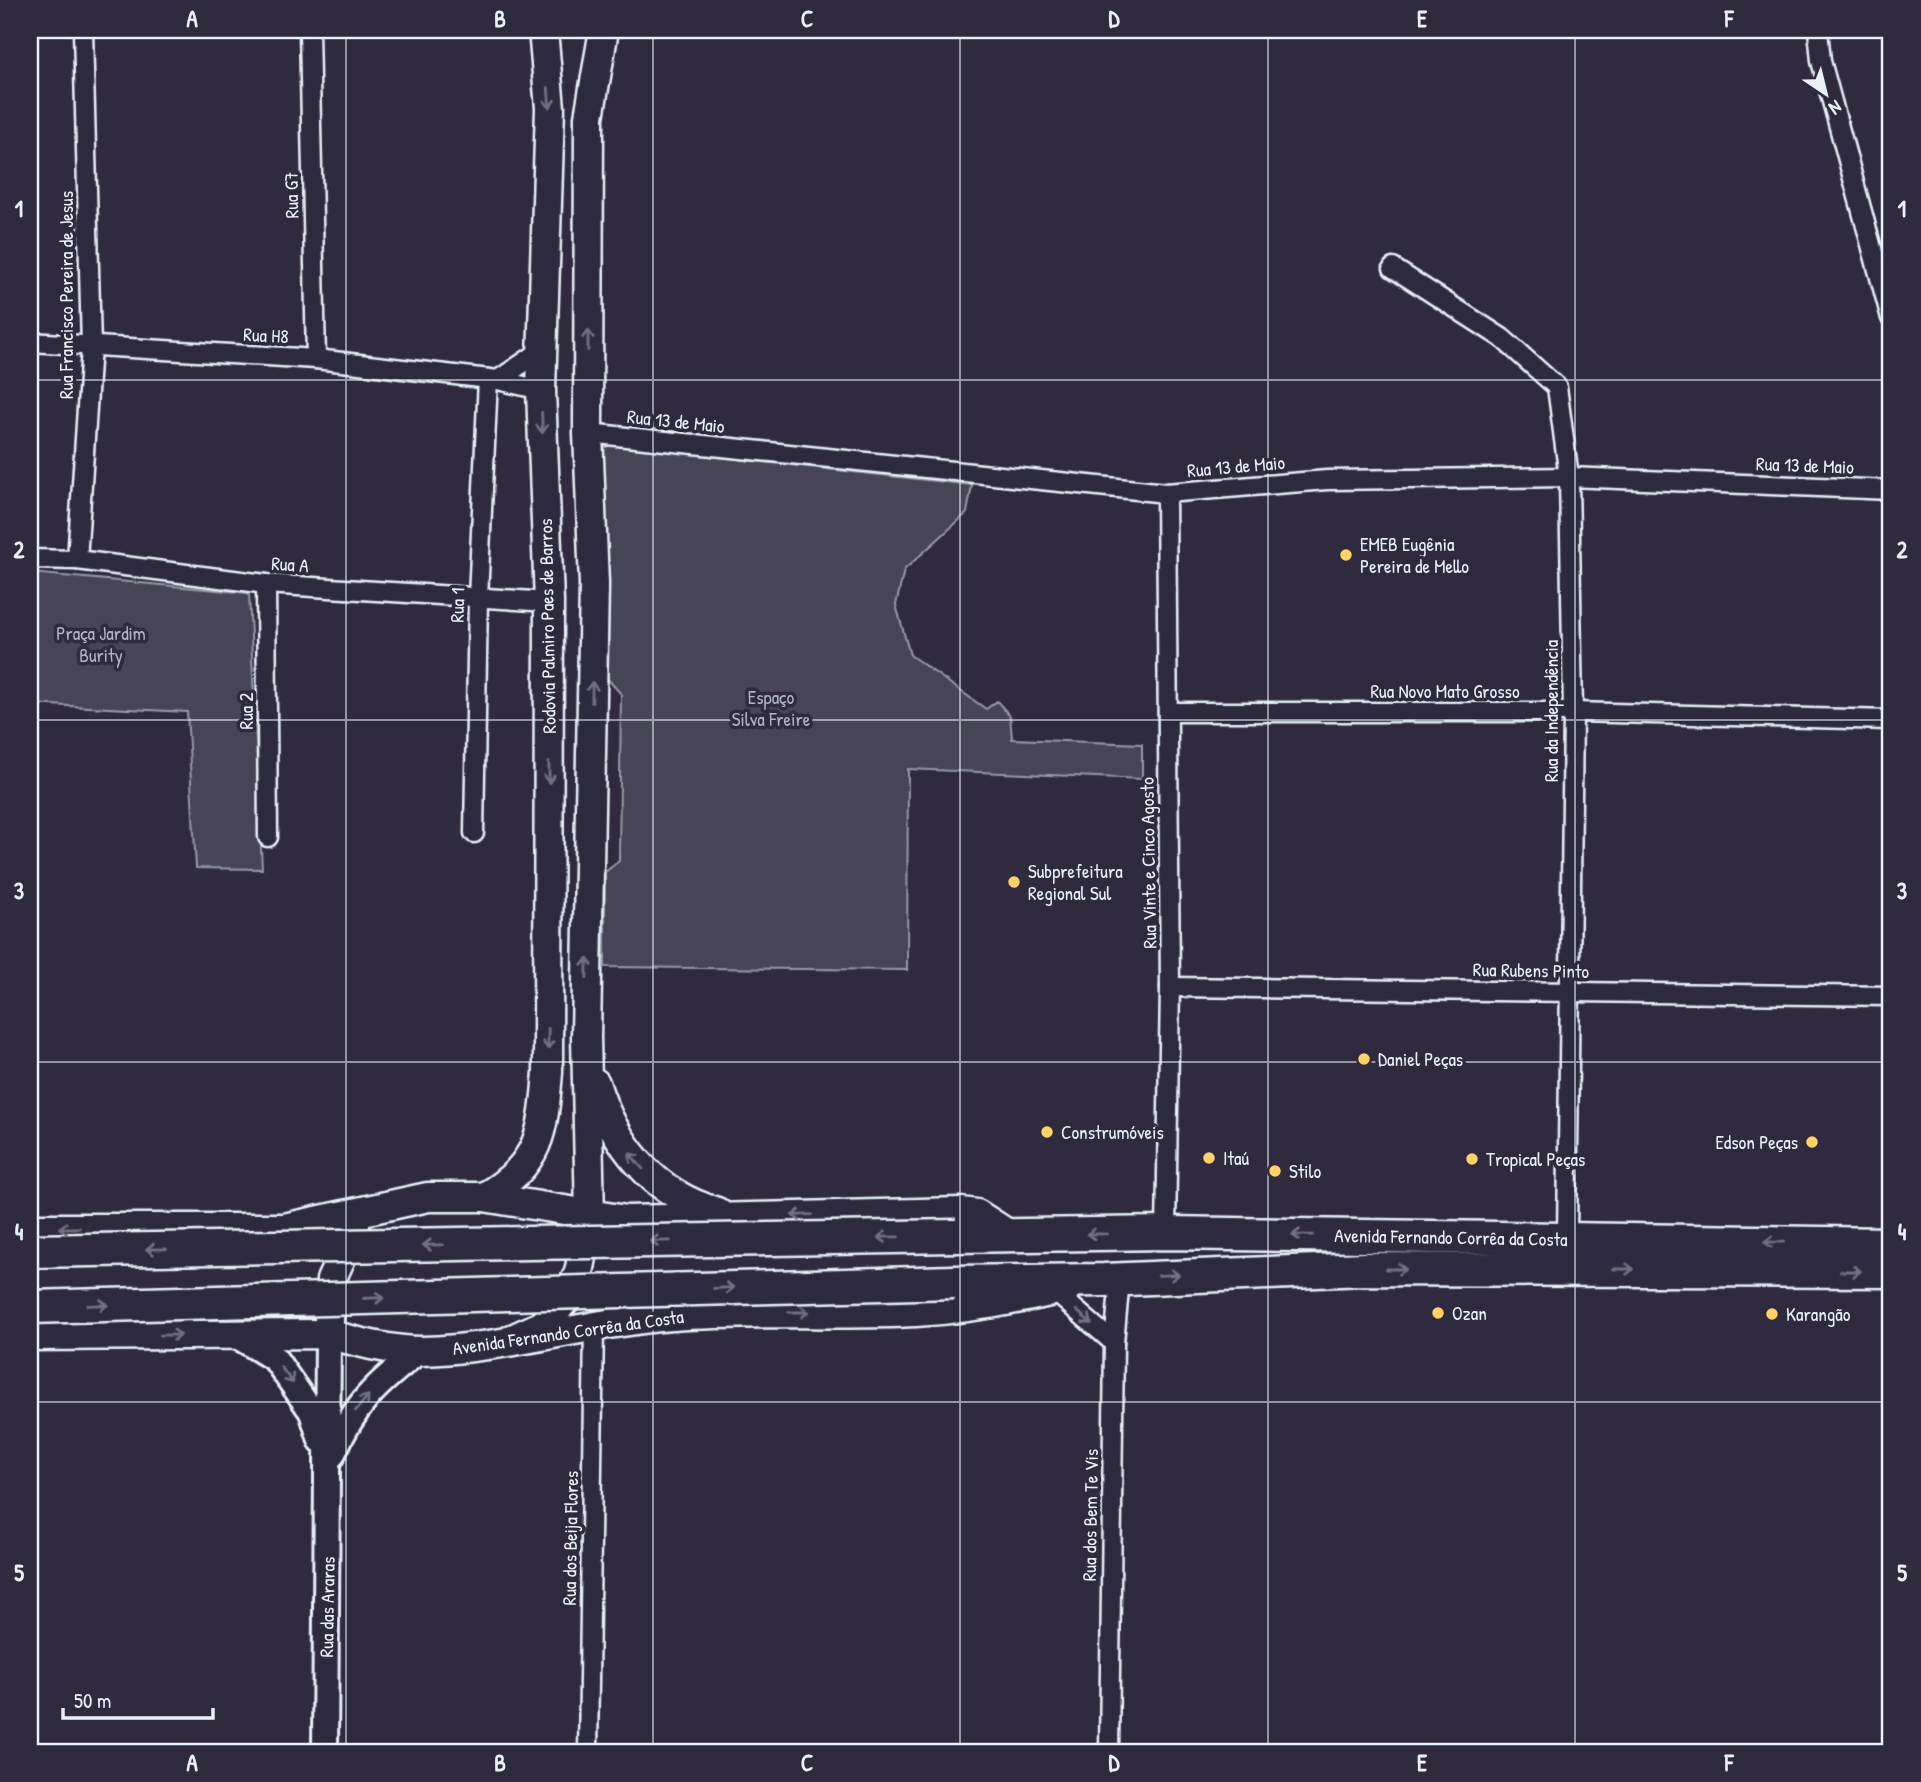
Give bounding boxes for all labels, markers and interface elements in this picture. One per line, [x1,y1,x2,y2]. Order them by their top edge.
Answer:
text: A [186,3,198,34]
text: B [494,3,506,34]
text: C [801,3,813,34]
text: D [1109,3,1121,34]
text: E [1417,3,1428,34]
text: F [1724,3,1735,34]
north arrow [1792,60,1862,130]
one-way arrow [543,86,556,109]
text: N [1824,94,1847,121]
street label: Rua G7 [278,171,304,219]
street label: Rua Francisco Pereira de Jesus [53,191,79,399]
text: 1 [15,193,23,224]
text: 1 [1898,193,1906,224]
street label: Rua H8 [243,321,289,349]
one-way arrow [581,329,595,352]
street label: Rua 13 de Maio [626,403,726,439]
one-way arrow [536,411,549,434]
street label: Rua 13 de Maio [1186,449,1286,483]
street label: Rua 13 de Maio [1756,450,1855,480]
street label: Rodovia Palmiro Paes de Barros [532,518,562,734]
place label: EMEB Eugênia Pereira de Mello [1360,531,1469,579]
text: 2 [14,534,25,565]
text: 2 [1897,534,1908,565]
marker: EMEB Eugênia Pereira de Mello [1338,547,1354,563]
street label: Rua A [270,550,310,578]
street label: Rua 1 [443,587,471,623]
park label: Praça Jardim Burity [56,620,146,668]
street label: Rua da Independência [1538,639,1564,782]
street label: Rua Novo Mato Grosso [1370,678,1520,704]
one-way arrow [586,681,599,704]
park label: Espaço Silva Freire [732,684,811,732]
street label: Rua 2 [233,692,259,729]
one-way arrow [542,761,556,784]
street label: Rua Vinte e Cinco Agosto [1133,777,1162,949]
place label: Subprefeitura Regional Sul [1028,858,1123,906]
marker: Subprefeitura Regional Sul [1006,874,1022,890]
text: 3 [14,875,24,906]
text: 3 [1897,875,1907,906]
street label: Rua Rubens Pinto [1473,956,1590,984]
one-way arrow [580,957,594,980]
one-way arrow [542,1028,555,1051]
place label: Daniel Peças [1378,1046,1463,1072]
marker: Daniel Peças [1356,1051,1372,1067]
place label: Construmóveis [1061,1119,1164,1145]
marker: Construmóveis [1039,1124,1055,1140]
place label: Edson Peças [1715,1129,1798,1155]
marker: Edson Peças [1804,1134,1820,1150]
place label: Itaú [1223,1145,1249,1171]
place label: Tropical Peças [1486,1146,1585,1172]
marker: Itaú [1201,1150,1217,1166]
marker: Tropical Peças [1464,1151,1480,1167]
one-way arrow [628,1153,644,1171]
place label: Stilo [1289,1158,1322,1184]
marker: Stilo [1267,1163,1283,1179]
one-way arrow [791,1208,814,1222]
text: 4 [15,1216,24,1247]
text: 4 [1898,1216,1907,1247]
one-way arrow [58,1221,81,1234]
street label: Avenida Fernando Corrêa da Costa [1334,1222,1568,1252]
one-way arrow [1086,1228,1109,1241]
one-way arrow [1290,1228,1313,1242]
one-way arrow [877,1231,900,1244]
one-way arrow [649,1234,672,1248]
one-way arrow [1763,1235,1786,1249]
one-way arrow [422,1238,445,1251]
one-way arrow [145,1242,168,1256]
one-way arrow [1385,1262,1408,1276]
one-way arrow [1612,1262,1635,1276]
one-way arrow [1840,1264,1863,1277]
one-way arrow [1157,1269,1180,1282]
one-way arrow [712,1281,735,1295]
one-way arrow [363,1291,386,1304]
one-way arrow [86,1298,109,1312]
place label: Ozan [1452,1300,1487,1326]
place label: Karangão [1786,1301,1851,1327]
street label: Avenida Fernando Corrêa da Costa [451,1303,686,1361]
one-way arrow [788,1305,811,1319]
marker: Ozan [1430,1305,1446,1321]
marker: Karangão [1764,1306,1780,1322]
one-way arrow [1074,1309,1092,1325]
one-way arrow [160,1328,183,1342]
one-way arrow [280,1365,295,1384]
one-way arrow [354,1394,369,1412]
street label: Rua dos Bem Te Vis [1076,1449,1104,1581]
street label: Rua dos Beija Flores [556,1471,584,1605]
street label: Rua das Araras [313,1556,341,1658]
text: 5 [14,1557,24,1588]
text: 5 [1897,1557,1907,1588]
scale bar [63,1677,214,1721]
text: 50 m [74,1686,111,1715]
text: A [186,1747,198,1778]
text: B [494,1747,506,1778]
text: C [801,1747,813,1778]
text: D [1109,1747,1121,1778]
text: E [1417,1747,1428,1778]
text: F [1724,1747,1735,1778]

